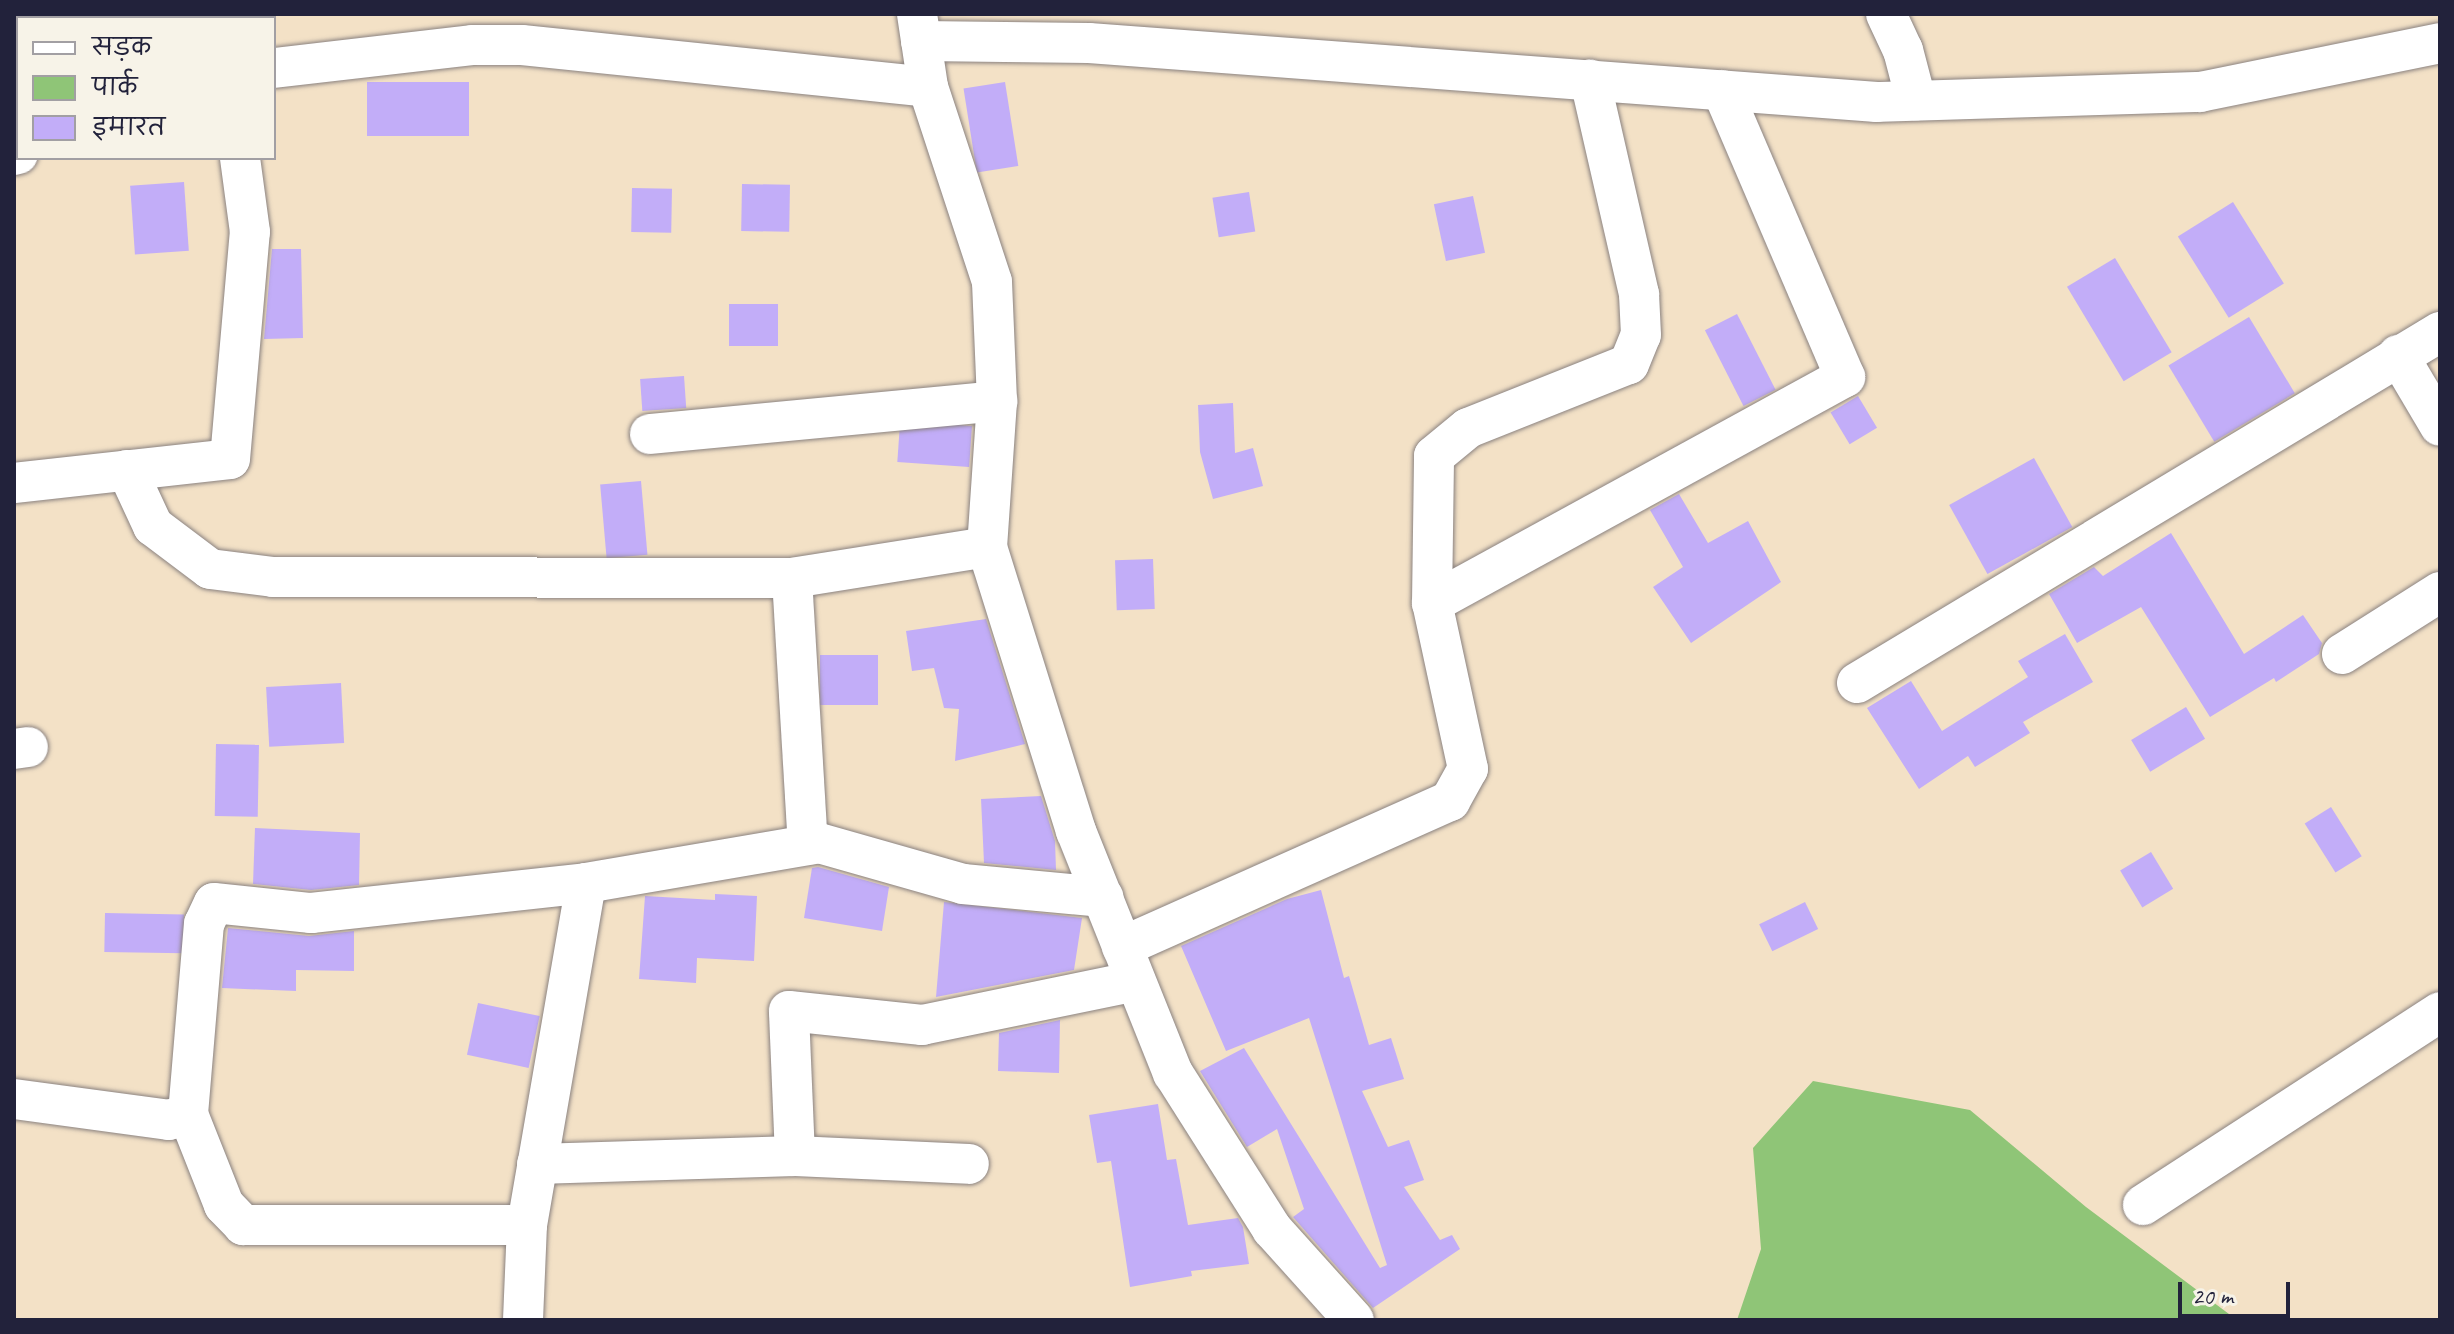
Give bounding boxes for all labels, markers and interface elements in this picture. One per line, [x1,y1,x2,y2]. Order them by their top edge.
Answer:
legend [16,16,276,160]
text: सड़क [92,32,151,62]
text: पार्क [92,72,137,102]
text: इमारत [92,112,165,142]
scale bar [2182,1266,2294,1316]
text: 20 m [2192,1281,2233,1311]

